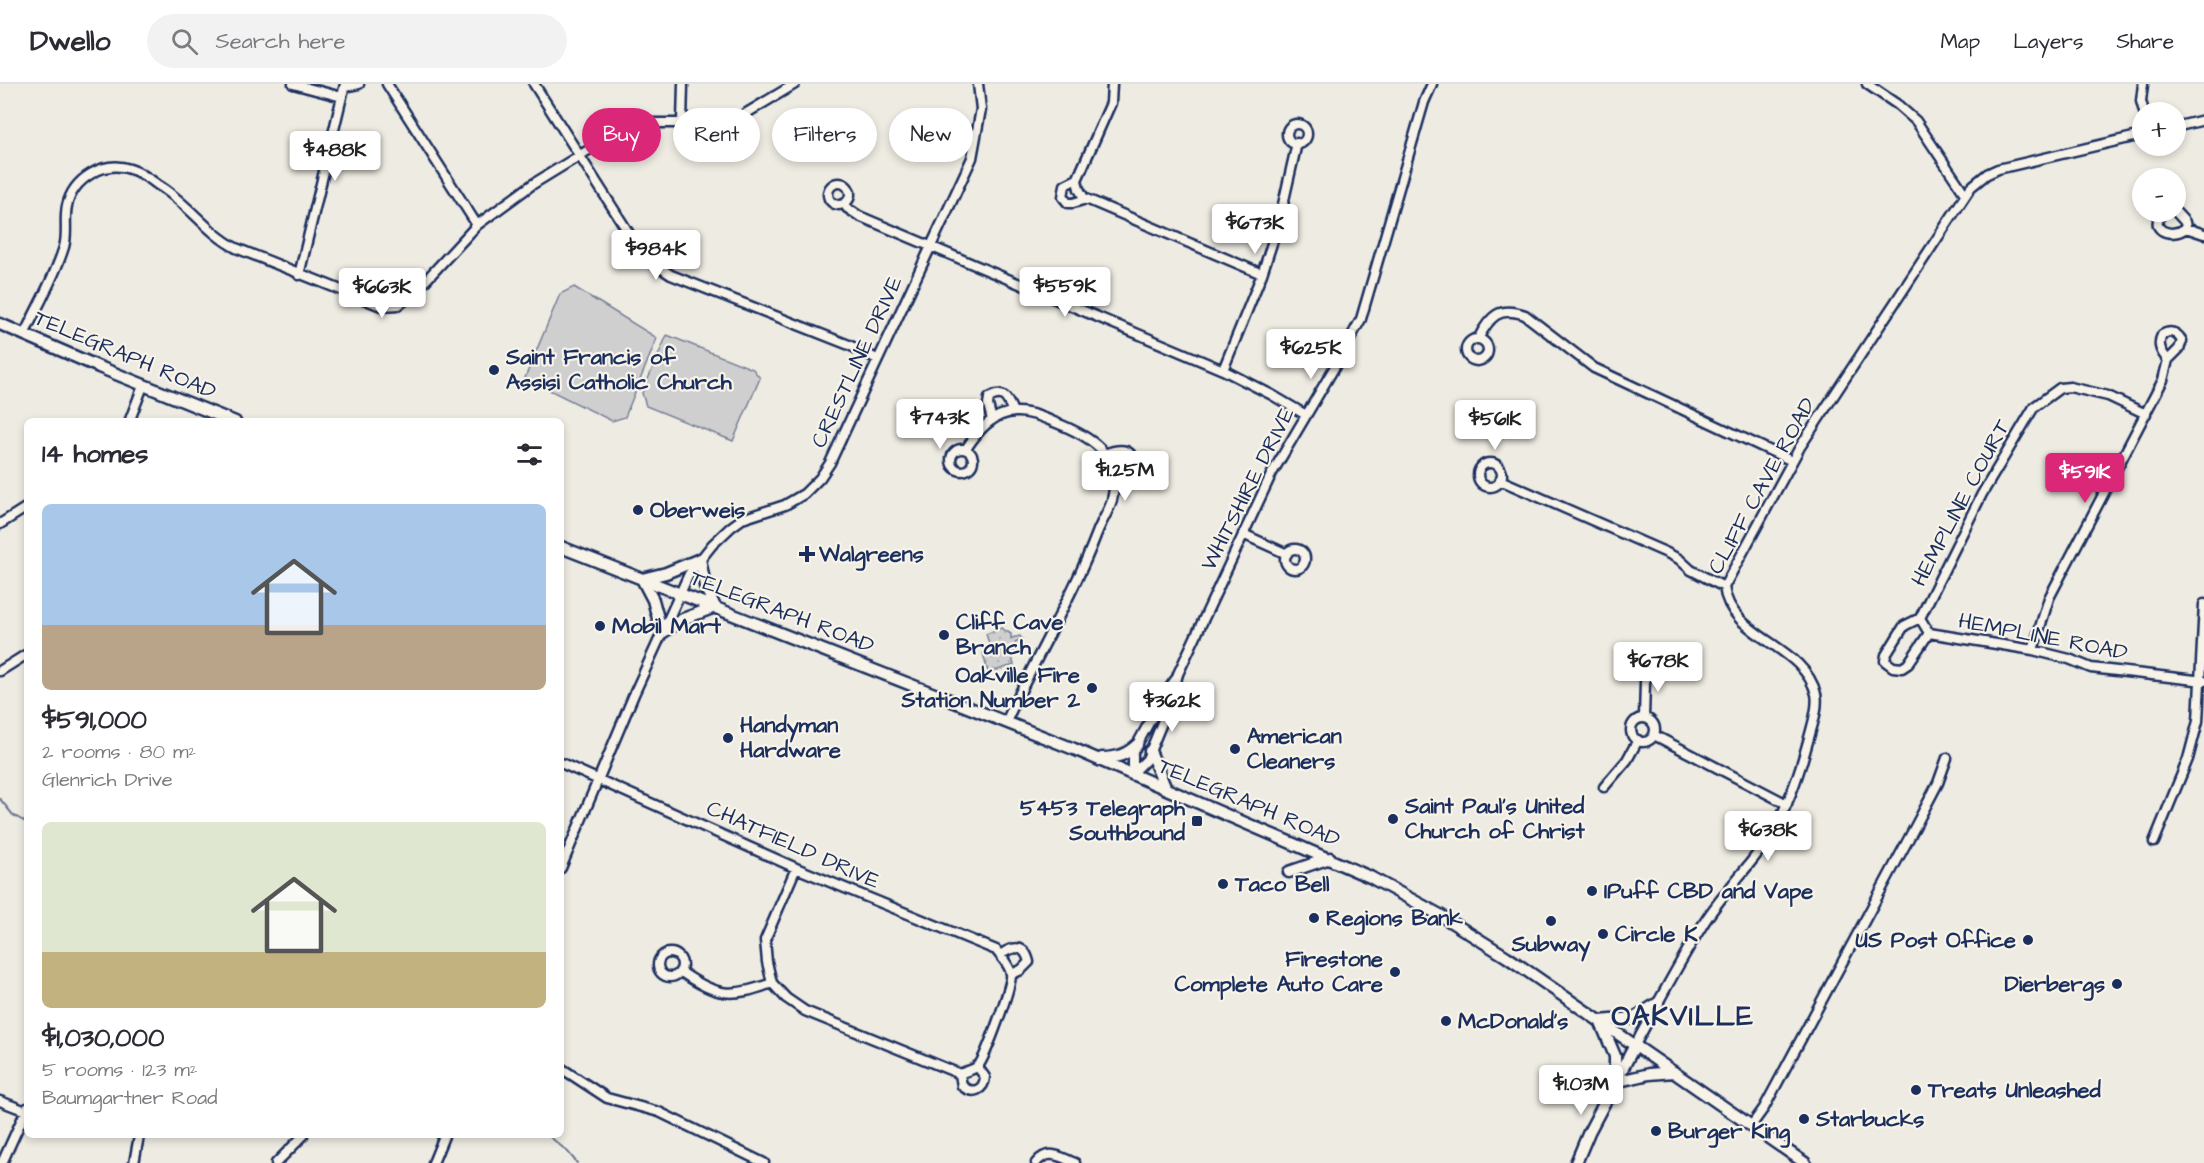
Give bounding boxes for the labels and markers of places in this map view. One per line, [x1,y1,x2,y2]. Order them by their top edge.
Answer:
pin: $488K [293,131,377,182]
pin: $673K [1213,204,1297,255]
pin: $984K [614,230,698,281]
pin: $559K [1023,267,1107,318]
pin: $663K [340,268,424,319]
pin: $625K [1269,329,1353,380]
place label: Saint Francis of Assisi Catholic Church [505,342,733,398]
marker: Saint Francis of Assisi Catholic Church [487,363,501,377]
pin: $743K [898,399,982,450]
pin: $561K [1453,400,1537,451]
pin: $1.25M [1076,451,1174,502]
pin: $591K [2043,453,2127,504]
place label: Oberweis [650,495,745,526]
marker: Oberweis [631,503,645,517]
place label: Walgreens [818,539,924,571]
marker: Walgreens [800,547,814,561]
place label: Cliff Cave Branch [956,607,1063,663]
place label: Mobil Mart [612,611,722,642]
marker: Mobil Mart [593,619,607,633]
marker: Cliff Cave Branch [937,628,951,642]
pin: $678K [1616,642,1700,693]
place label: Oakville Fire Station Number 2 [900,660,1080,716]
marker: Oakville Fire Station Number 2 [1085,681,1099,695]
pin: $362K [1130,682,1214,733]
place label: Handyman Hardware [740,710,841,766]
place label: American Cleaners [1247,721,1342,777]
marker: Handyman Hardware [721,731,735,745]
marker: American Cleaners [1228,742,1242,756]
place label: Saint Paul's United Church of Christ [1404,791,1586,847]
place label: 5453 Telegraph Southbound [1020,793,1186,849]
pin: $638K [1726,811,1810,862]
marker: Saint Paul's United Church of Christ [1386,812,1400,826]
marker: 5453 Telegraph Southbound [1190,814,1204,828]
place label: Taco Bell [1234,869,1330,900]
place label: IPuff CBD and Vape [1604,876,1813,907]
marker: Taco Bell [1216,877,1230,891]
marker: IPuff CBD and Vape [1585,884,1599,898]
place label: Regions Bank [1326,903,1463,935]
marker: Regions Bank [1307,911,1321,925]
marker: Subway [1544,914,1558,928]
place label: Circle K [1615,919,1698,950]
place label: US Post Office [1856,925,2016,956]
marker: Circle K [1596,927,1610,941]
place label: Subway [1511,929,1591,962]
marker: US Post Office [2021,933,2035,947]
place label: Firestone Complete Auto Care [1175,944,1383,1000]
marker: Firestone Complete Auto Care [1388,965,1402,979]
place label: Dierbergs [2005,969,2105,1001]
marker: Dierbergs [2110,977,2124,991]
place label: McDonald's [1458,1006,1568,1037]
marker: McDonald's [1439,1014,1453,1028]
pin: $1.03M [1532,1065,1630,1116]
place label: Treats Unleashed [1927,1075,2101,1106]
marker: Treats Unleashed [1909,1083,1923,1097]
place label: Starbucks [1815,1104,1924,1135]
marker: Starbucks [1797,1112,1811,1126]
place label: Burger King [1668,1116,1791,1148]
marker: Burger King [1649,1124,1663,1138]

